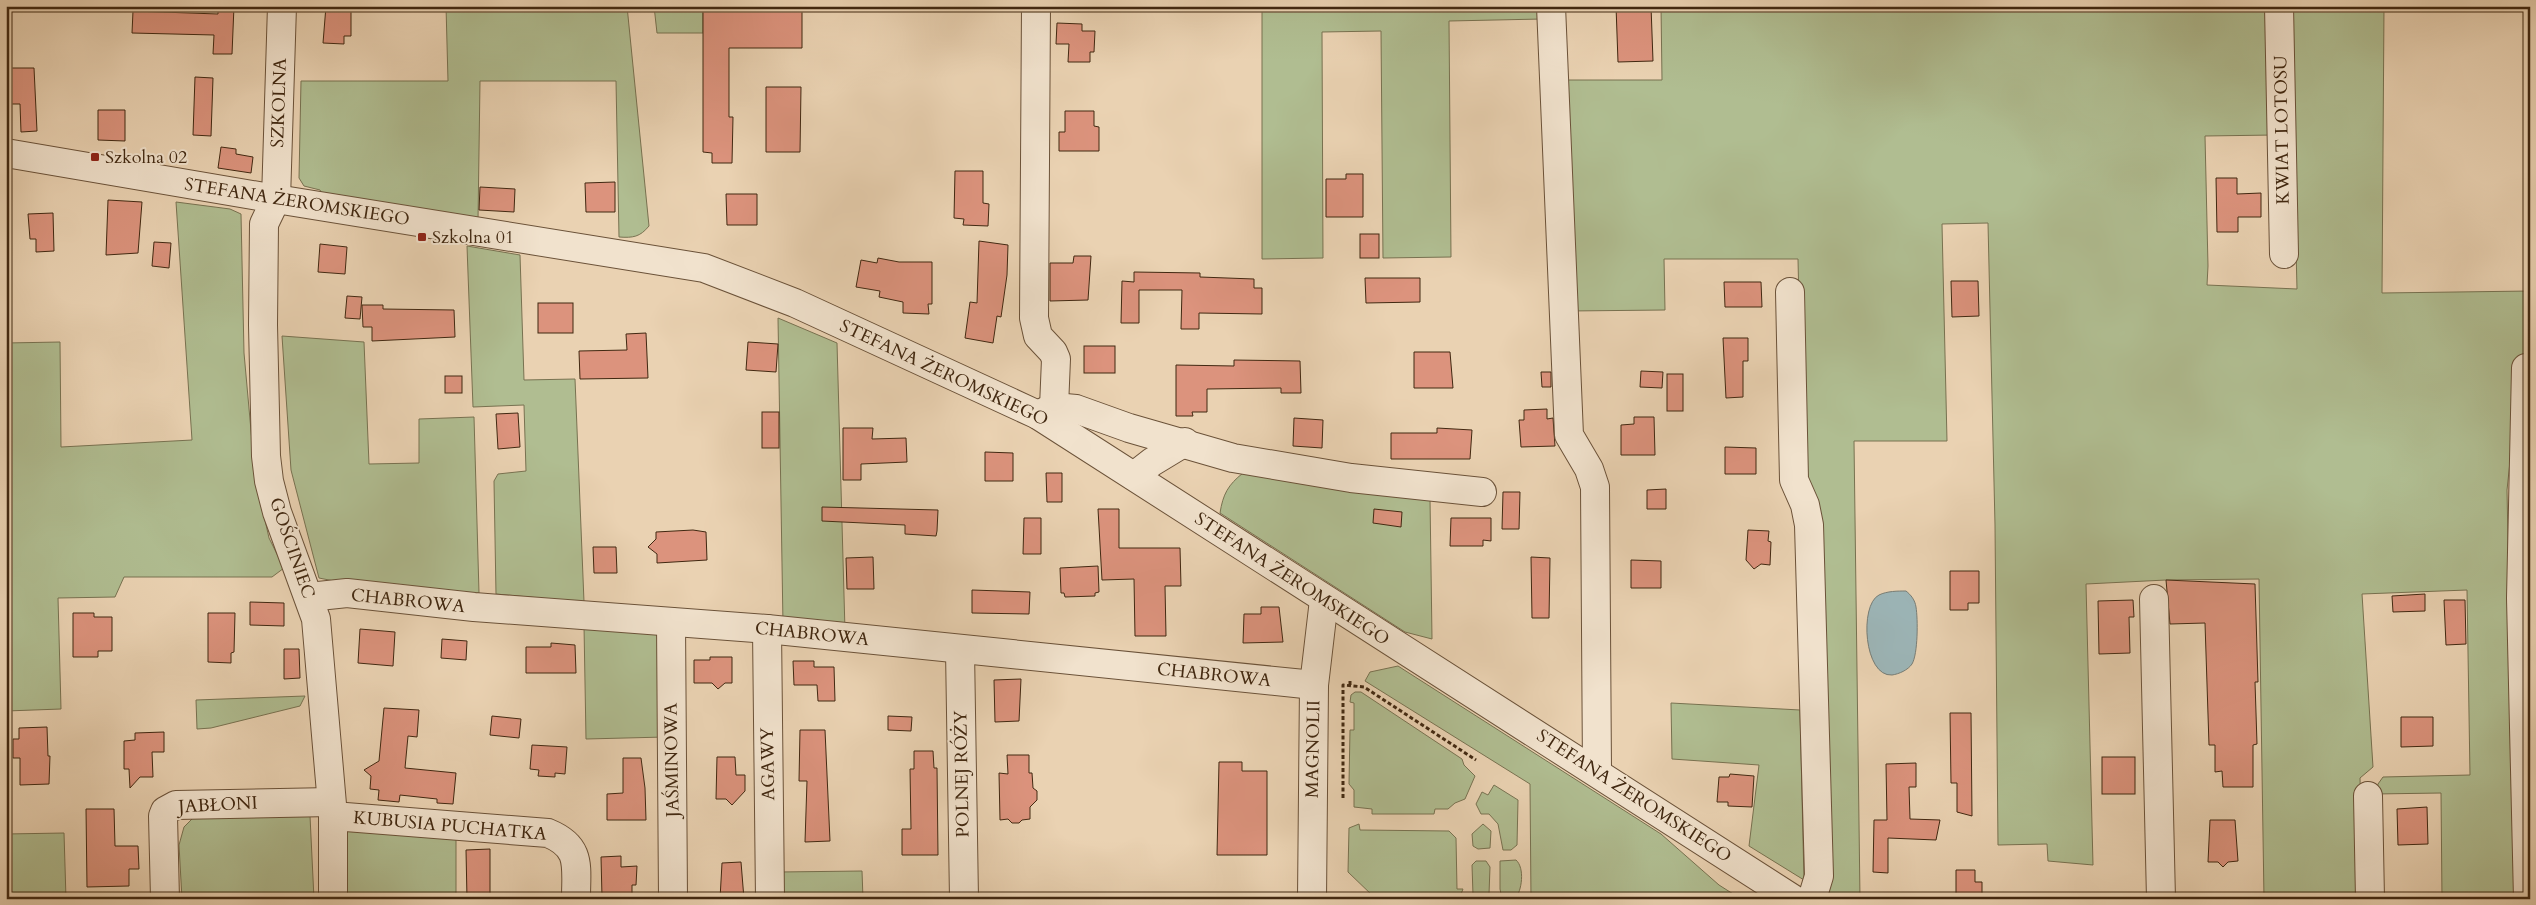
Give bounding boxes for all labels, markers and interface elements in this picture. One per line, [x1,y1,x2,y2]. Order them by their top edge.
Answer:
street label: KWIAT LOTOSU [2268,55,2296,205]
street label: SZKOLNA [265,57,293,148]
place label: Szkolna 02 [105,145,187,170]
marker: Szkolna 02 [89,151,101,163]
street label: STEFANA ŻEROMSKIEGO [183,172,411,232]
place label: Szkolna 01 [432,225,514,250]
marker: Szkolna 01 [416,231,428,243]
street label: STEFANA ŻEROMSKIEGO [835,314,1053,432]
street label: GOŚCINIEC [263,494,321,602]
street label: STEFANA ŻEROMSKIEGO [1190,506,1394,652]
street label: CHABROWA [350,583,466,619]
street label: CHABROWA [754,616,870,652]
street label: CHABROWA [1156,657,1272,693]
street label: MAGNOLII [1300,700,1326,798]
street label: JAŚMINOWA [658,702,686,821]
street label: POLNEJ RÓŻY [948,710,976,838]
street label: STEFANA ŻEROMSKIEGO [1532,723,1736,869]
street label: AGAWY [755,727,781,801]
street label: JABŁONI [175,790,258,820]
street label: KUBUSIA PUCHATKA [352,805,548,847]

